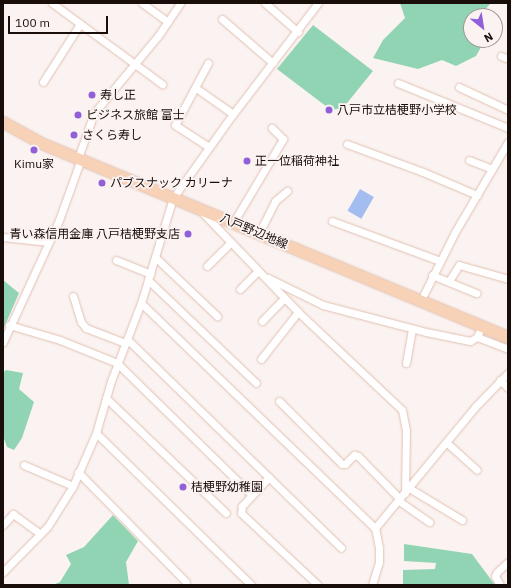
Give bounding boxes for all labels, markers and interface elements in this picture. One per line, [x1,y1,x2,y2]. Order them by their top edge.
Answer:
scale bar [10,8,110,34]
north arrow [463,8,503,48]
text: 100 m [15,15,50,30]
text: N [482,29,495,46]
place label: 寿し正 [100,88,136,102]
marker: 寿し正 [87,90,97,100]
place label: 八戸市立桔梗野小学校 [337,103,457,117]
marker: 八戸市立桔梗野小学校 [324,105,334,115]
place label: ビジネス旅館 富士 [86,108,185,122]
marker: ビジネス旅館 富士 [73,110,83,120]
place label: さくら寿し [82,128,142,142]
marker: さくら寿し [69,130,79,140]
marker: Kimu家 [29,145,39,155]
place label: 正一位稲荷神社 [255,154,339,168]
marker: 正一位稲荷神社 [242,156,252,166]
place label: Kimu家 [14,157,54,171]
place label: パブスナック カリーナ [110,176,233,190]
marker: パブスナック カリーナ [97,178,107,188]
street label: 八戸野辺地線 [218,210,290,252]
place label: 青い森信用金庫 八戸桔梗野支店 [9,227,180,241]
marker: 青い森信用金庫 八戸桔梗野支店 [183,229,193,239]
place label: 桔梗野幼稚園 [191,480,263,494]
marker: 桔梗野幼稚園 [178,482,188,492]

